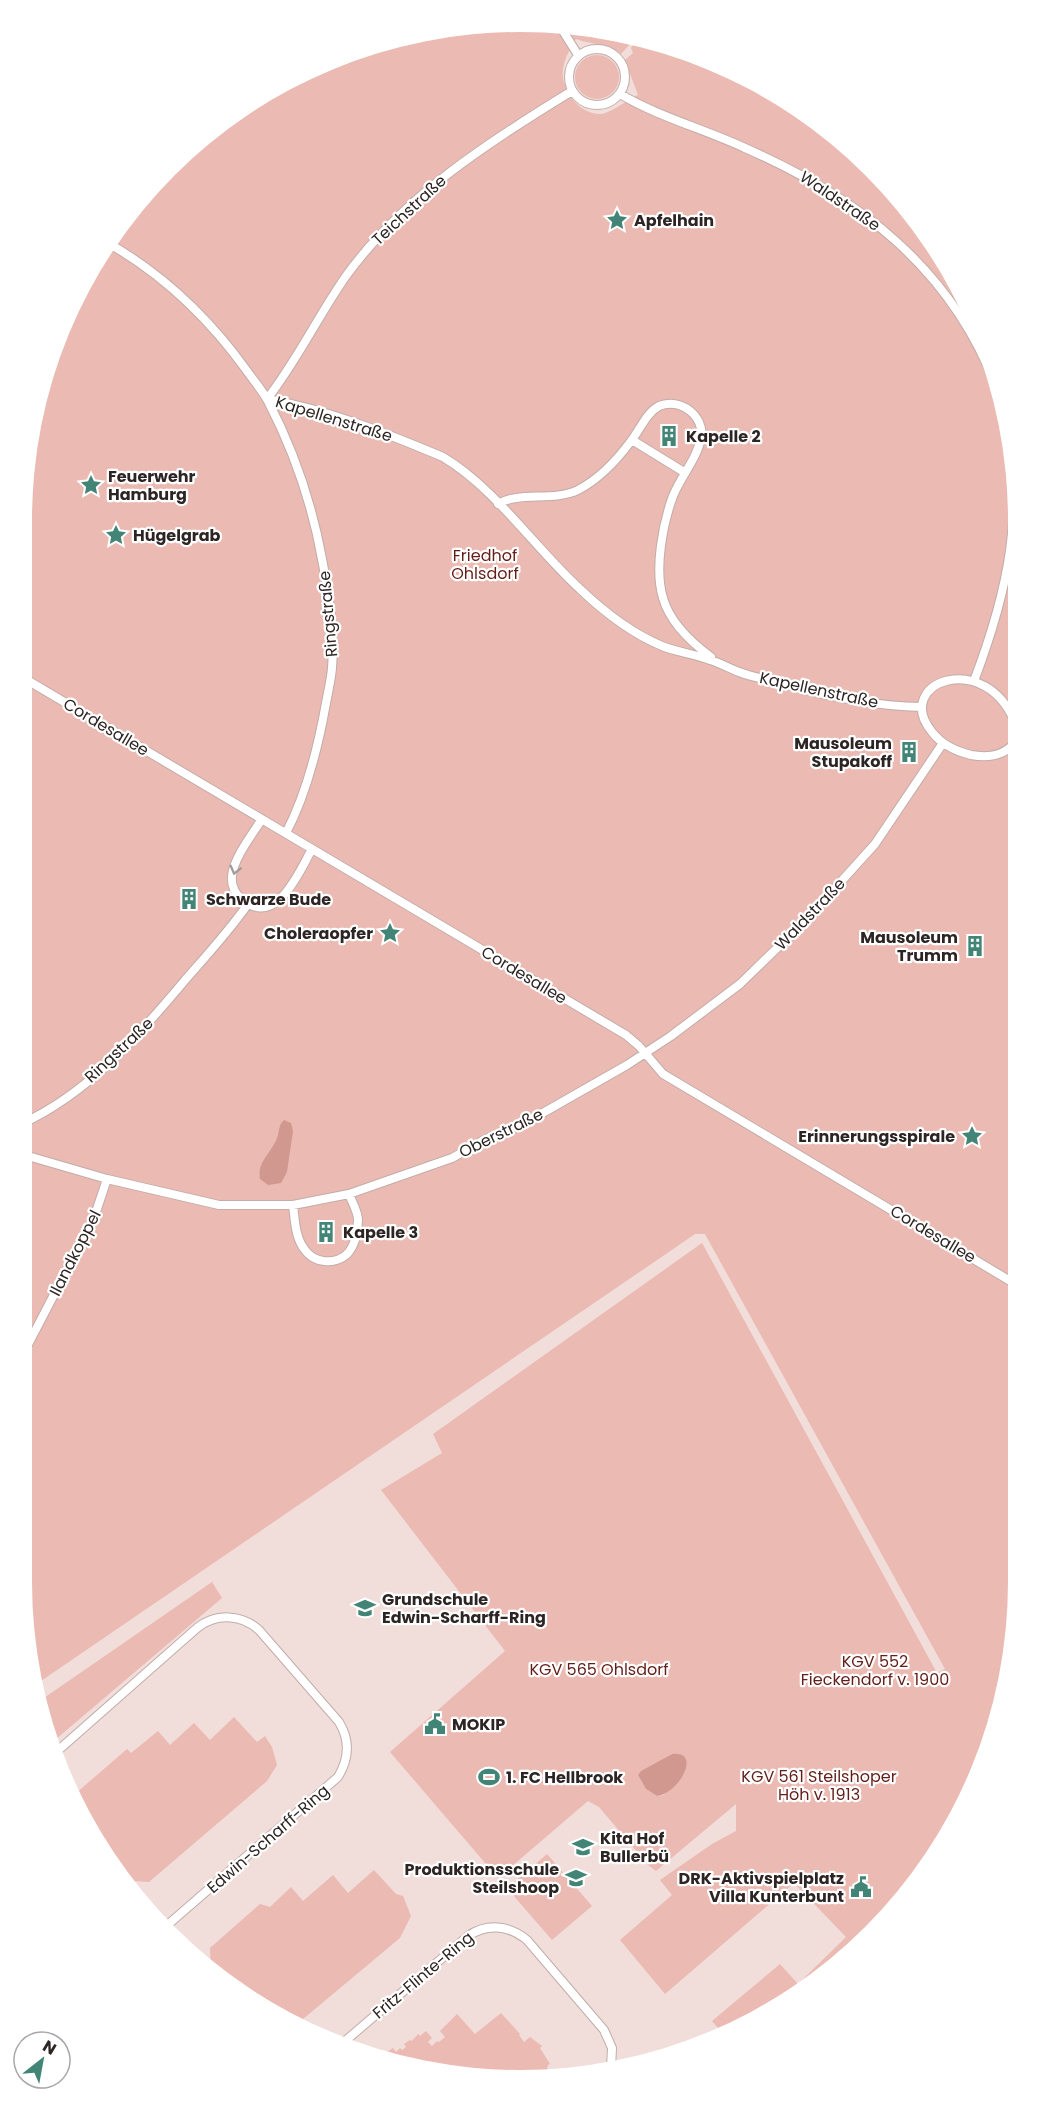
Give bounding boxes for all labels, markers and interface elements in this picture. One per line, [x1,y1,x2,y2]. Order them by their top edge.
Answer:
street label: Waldstraße [795,165,885,237]
street label: Teichstraße [367,169,451,251]
place icon: Apfelhain [605,208,629,232]
place label: Apfelhain [634,209,714,232]
street label: Kapellenstraße [273,390,395,448]
building icon: Kapelle 2 [657,424,681,448]
place label: Kapelle 2 [686,425,761,448]
place label: Feuerwehr Hamburg [108,465,196,506]
place icon: Feuerwehr Hamburg [79,473,103,497]
place icon: Hügelgrab [104,523,128,547]
place label: Hügelgrab [133,524,220,547]
park label: Friedhof Ohlsdorf [451,544,519,585]
street label: Ringstraße [313,570,343,658]
street label: Kapellenstraße [757,666,881,714]
street label: Cordesallee [59,692,153,762]
place label: Mausoleum Stupakoff [794,732,892,773]
building icon: Mausoleum Stupakoff [897,740,921,764]
one-way arrow [229,865,242,875]
street label: Waldstraße [769,873,851,955]
building icon: Schwarze Bude [177,887,201,911]
place label: Schwarze Bude [206,888,331,911]
place icon: Choleraopfer [378,921,402,945]
place label: Choleraopfer [264,922,373,945]
place label: Mausoleum Trumm [860,926,958,967]
building icon: Mausoleum Trumm [963,934,987,958]
street label: Cordesallee [477,940,571,1010]
street label: Ringstraße [80,1012,159,1088]
street label: Oberstraße [455,1103,547,1163]
place icon: Erinnerungsspirale [960,1124,984,1148]
place label: Erinnerungsspirale [798,1125,955,1148]
street label: Cordesallee [886,1199,980,1269]
street label: Ilandkoppel [43,1206,107,1300]
building icon: Kapelle 3 [314,1220,338,1244]
place label: Kapelle 3 [343,1221,418,1244]
place label: Grundschule Edwin-Scharff-Ring [382,1588,546,1629]
school or university icon: Grundschule Edwin-Scharff-Ring [353,1596,377,1620]
park label: KGV 552 Fieckendorf v. 1900 [801,1650,949,1691]
park label: KGV 565 Ohlsdorf [529,1658,669,1681]
public building icon: MOKIP [423,1712,447,1736]
place label: MOKIP [452,1713,505,1736]
sports icon: 1. FC Hellbrook [477,1765,501,1789]
park label: KGV 561 Steilshoper Höh v. 1913 [741,1765,897,1806]
place label: 1. FC Hellbrook [506,1766,623,1789]
street label: Edwin-Scharff-Ring [202,1779,334,1899]
place label: Kita Hof Bullerbü [600,1827,669,1868]
school or university icon: Kita Hof Bullerbü [571,1835,595,1859]
place label: Produktionsschule Steilshoop [405,1858,559,1899]
school or university icon: Produktionsschule Steilshoop [564,1866,588,1890]
place label: DRK-Aktivspielplatz Villa Kunterbunt [679,1867,844,1908]
public building icon: DRK-Aktivspielplatz Villa Kunterbunt [849,1875,873,1899]
street label: Fritz-Flinte-Ring [368,1926,478,2024]
north arrow [12,2030,72,2090]
text: N [38,2035,61,2061]

